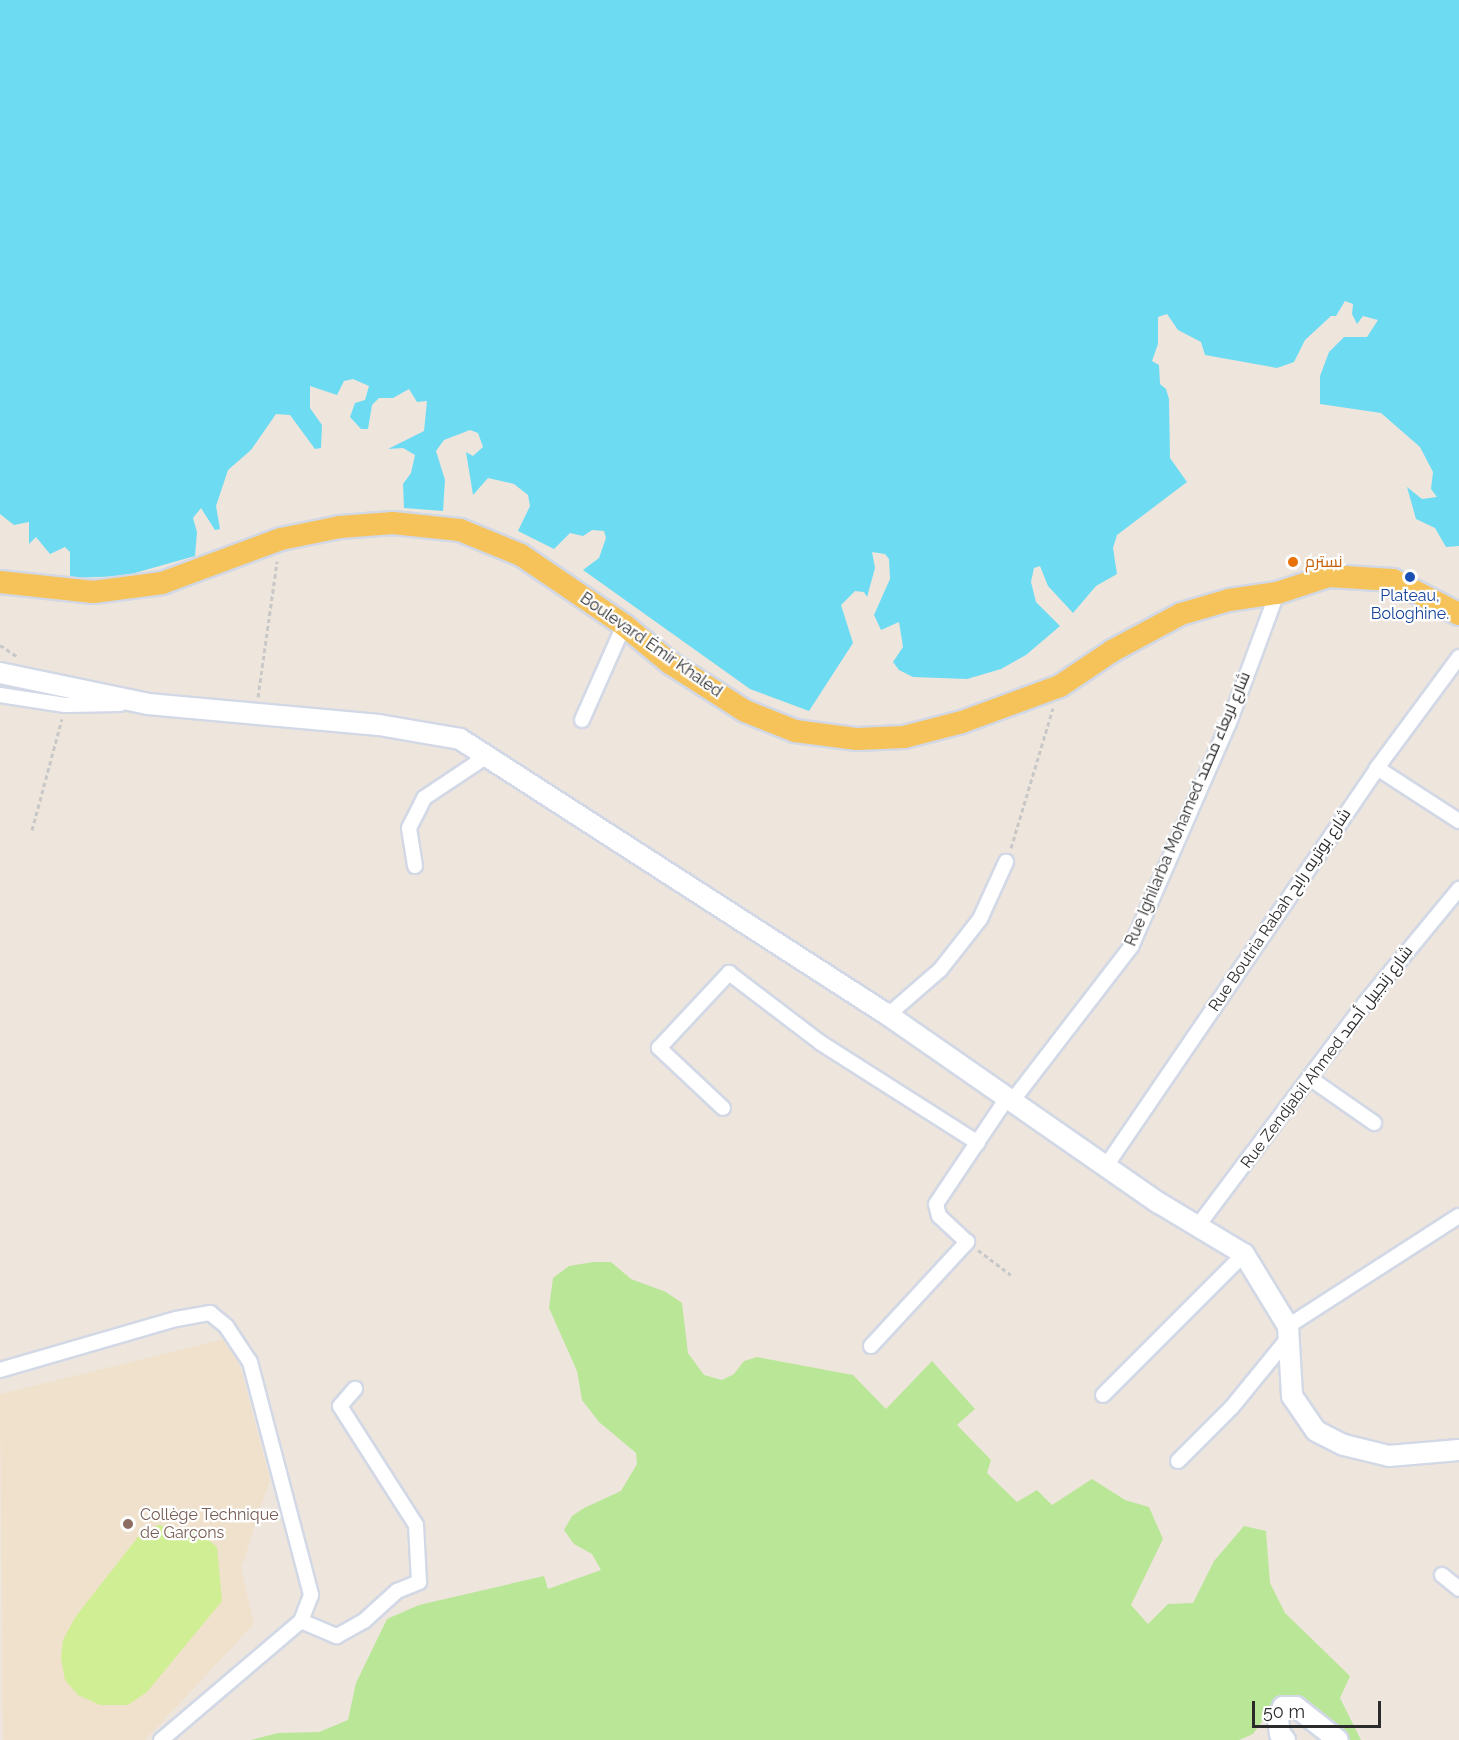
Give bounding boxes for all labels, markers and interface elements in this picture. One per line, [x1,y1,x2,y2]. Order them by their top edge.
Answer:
place label: نسترم [1305,552,1343,572]
marker: نسترم [1286,555,1300,569]
marker: Plateau, Bologhine. [1403,570,1417,584]
place label: Plateau, Bologhine. [1371,586,1449,624]
street label: Boulevard Émir Khaled [576,589,726,701]
street label: Rue Ighilarba Mohamed شارع لربعاء محمد [1121,669,1255,949]
street label: Rue Boutria Rabah شارع بوتريه رابح [1205,805,1355,1015]
street label: Rue Zendjabil Ahmed شارع زنجبيل أحمد [1237,942,1417,1172]
place label: Collège Technique de Garçons [140,1505,279,1543]
marker: Collège Technique de Garçons [121,1517,135,1531]
scale bar [1255,1689,1384,1727]
text: 50 m [1263,1701,1305,1722]

